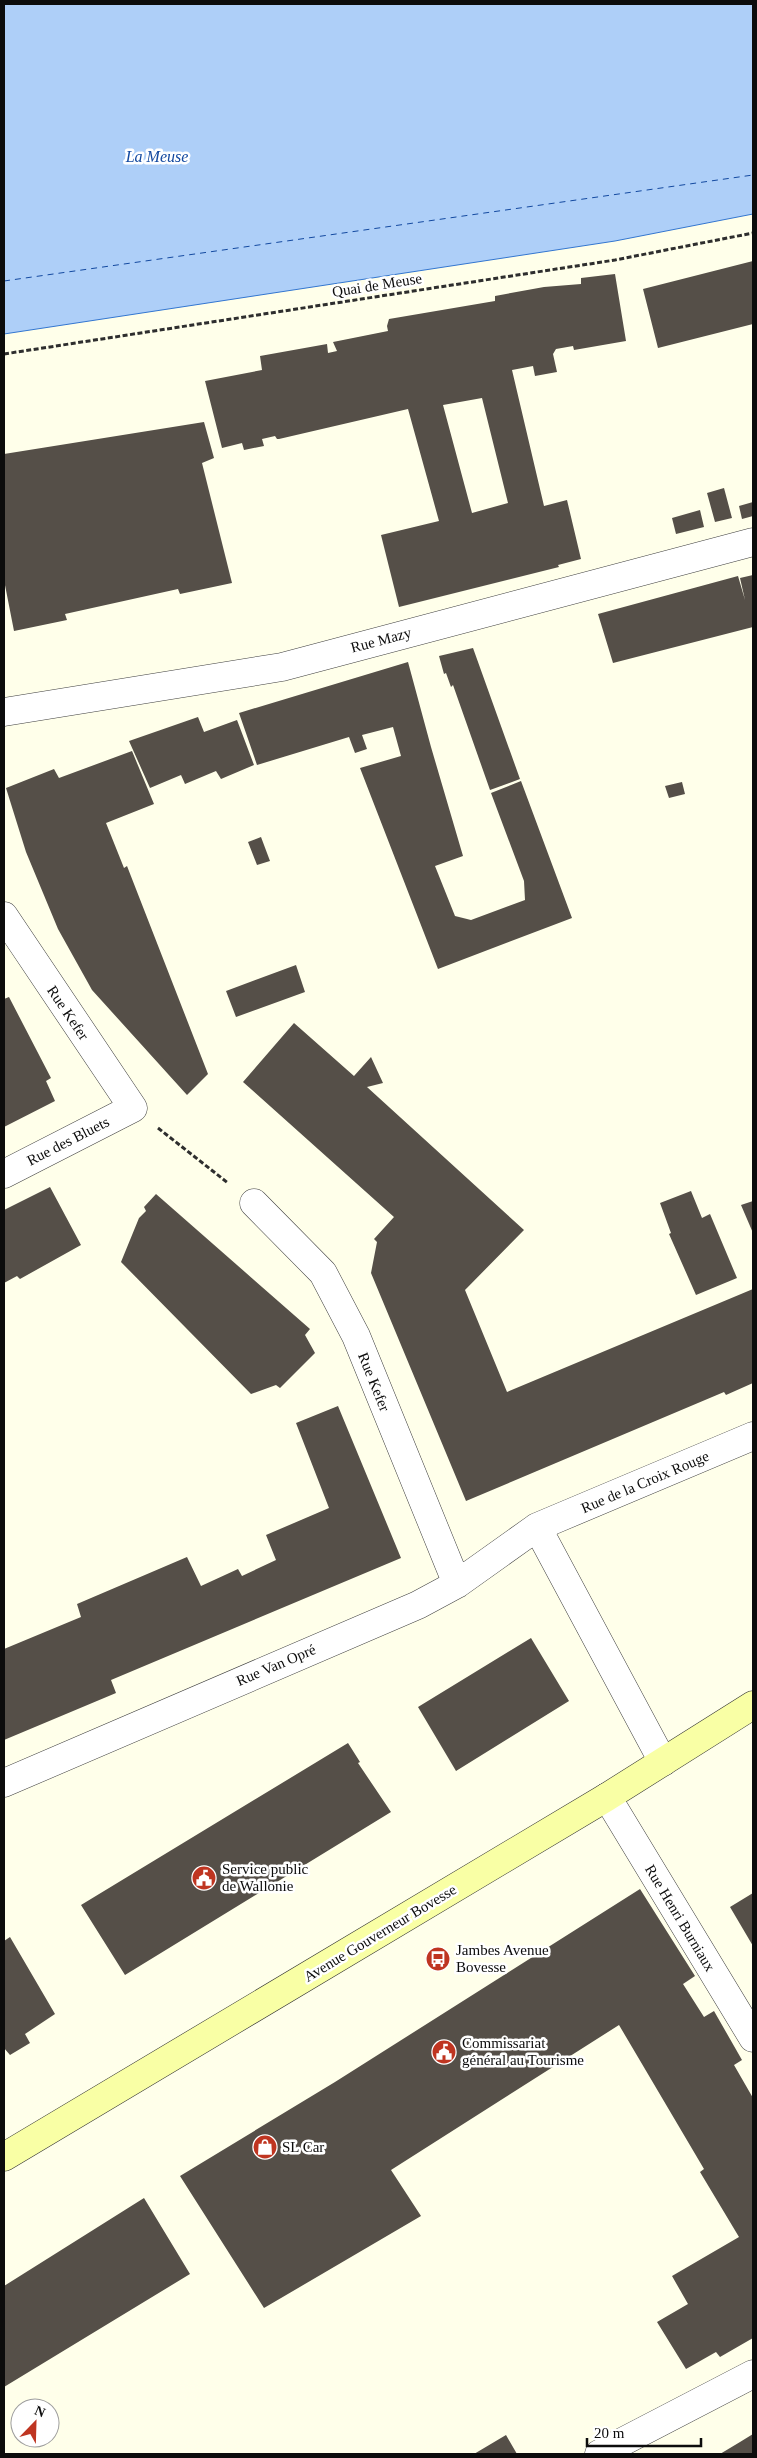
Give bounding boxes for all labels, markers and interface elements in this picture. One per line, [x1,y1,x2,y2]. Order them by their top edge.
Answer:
water label: La Meuse [125,148,188,165]
street label: Quai de Meuse [331,270,423,300]
street label: Rue Mazy [349,624,414,656]
street label: Rue Kefer [44,983,92,1043]
street label: Rue des Bluets [24,1113,112,1169]
street label: Rue Kefer [355,1350,393,1414]
street label: Rue de la Croix Rouge [579,1448,712,1516]
street label: Rue Van Opré [234,1641,318,1689]
place label: Service public de Wallonie [222,1861,309,1894]
street label: Rue Henri Burniaux [642,1862,718,1975]
public building icon: Service public de Wallonie [191,1865,217,1891]
street label: Avenue Gouverneur Bovesse [301,1881,459,1985]
place label: Jambes Avenue Bovesse [456,1942,549,1975]
bus stop icon: Jambes Avenue Bovesse [425,1946,451,1972]
place label: Commissariat général au Tourisme [462,2035,584,2068]
public building icon: Commissariat général au Tourisme [431,2039,457,2065]
shop icon: SL Car [252,2134,278,2160]
place label: SL Car [282,2139,324,2155]
north arrow [10,2398,60,2448]
text: N [32,2403,47,2420]
scale bar [587,2416,701,2448]
text: 20 m [594,2425,625,2441]

